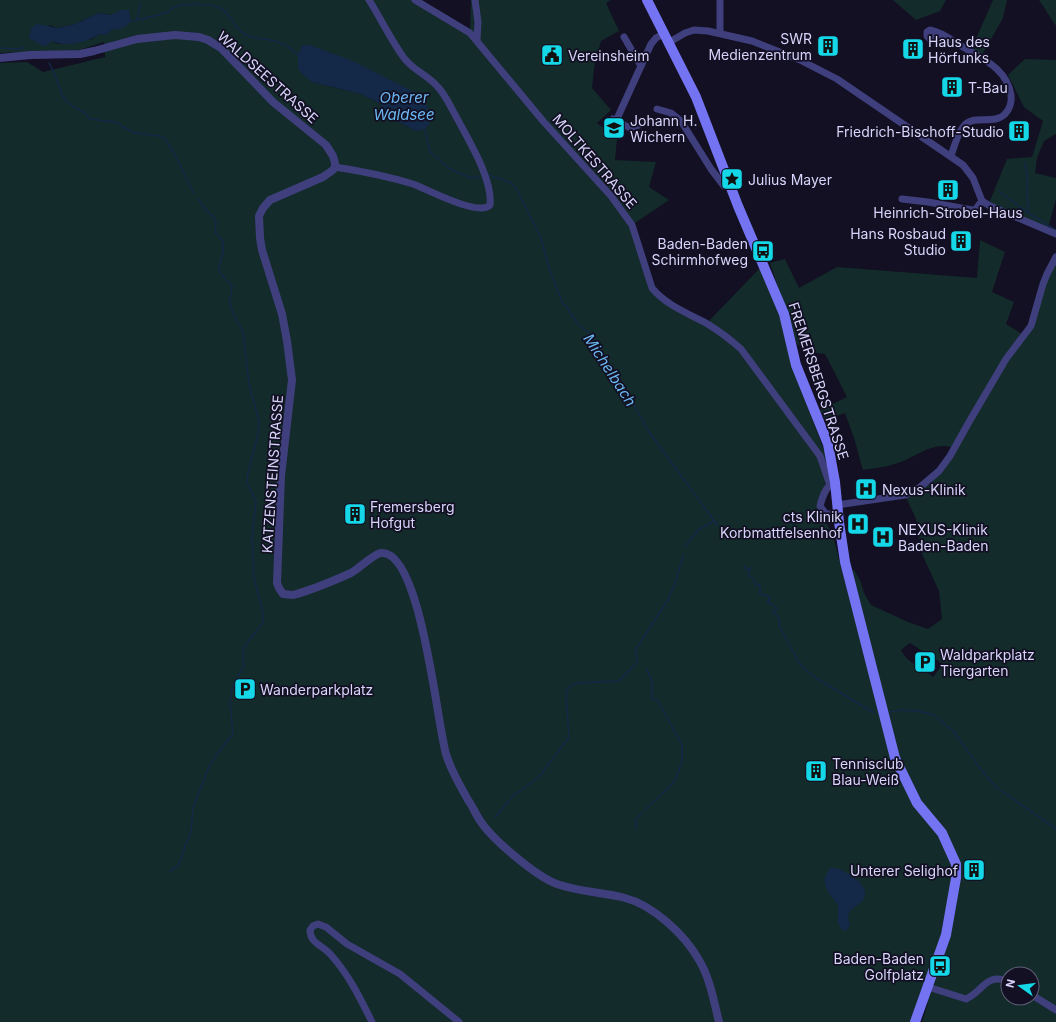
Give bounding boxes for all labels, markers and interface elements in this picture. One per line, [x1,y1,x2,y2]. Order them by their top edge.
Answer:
street label: WALDSEESTRASSE [214,27,322,127]
place label: SWR Medienzentrum [708,30,812,63]
building icon: SWR Medienzentrum [815,33,841,59]
place label: Haus des Hörfunks [928,33,990,66]
building icon: Haus des Hörfunks [900,36,926,62]
public building icon: Vereinsheim [539,42,565,68]
place label: Vereinsheim [568,47,649,64]
building icon: T-Bau [939,74,965,100]
place label: T-Bau [968,79,1008,96]
water label: Oberer Waldsee [373,88,435,124]
street label: MOLTKESTRASSE [549,110,641,212]
place label: Johann H. Wichern [630,112,697,145]
school or university icon: Johann H. Wichern [601,115,627,141]
building icon: Friedrich-Bischoff-Studio [1006,118,1032,144]
place label: Friedrich-Bischoff-Studio [836,123,1004,140]
place icon: Julius Mayer [719,166,745,192]
place label: Julius Mayer [748,171,832,188]
building icon: Heinrich-Strobel-Haus [935,177,961,203]
place label: Heinrich-Strobel-Haus [873,204,1023,221]
place label: Hans Rosbaud Studio [850,225,946,258]
building icon: Hans Rosbaud Studio [948,228,974,254]
place label: Baden-Baden Schirmhofweg [652,235,748,268]
bus stop icon: Baden-Baden Schirmhofweg [750,238,776,264]
street label: FREMERSBERGSTRASSE [785,300,853,462]
water label: Michelbach [579,330,641,410]
street label: KATZENSTEINSTRASSE [258,394,286,554]
hospital icon: Nexus-Klinik [853,476,879,502]
place label: Nexus-Klinik [882,481,966,498]
place label: Fremersberg Hofgut [370,498,455,531]
building icon: Fremersberg Hofgut [342,501,368,527]
place label: cts Klinik Korbmattfelsenhof [720,508,842,541]
hospital icon: cts Klinik Korbmattfelsenhof [845,511,871,537]
place label: NEXUS-Klinik Baden-Baden [898,521,989,554]
hospital icon: NEXUS-Klinik Baden-Baden [870,524,896,550]
place label: Waldparkplatz Tiergarten [940,646,1035,679]
parking icon: Waldparkplatz Tiergarten [912,649,938,675]
parking icon: Wanderparkplatz [232,676,258,702]
place label: Wanderparkplatz [260,681,373,698]
place label: Tennisclub Blau-Weiß [832,755,904,788]
building icon: Tennisclub Blau-Weiß [803,758,829,784]
building icon: Unterer Selighof [961,857,987,883]
place label: Unterer Selighof [850,862,958,879]
place label: Baden-Baden Golfplatz [834,950,924,983]
bus stop icon: Baden-Baden Golfplatz [927,953,953,979]
north arrow [1000,966,1040,1006]
text: N [1002,978,1018,989]

